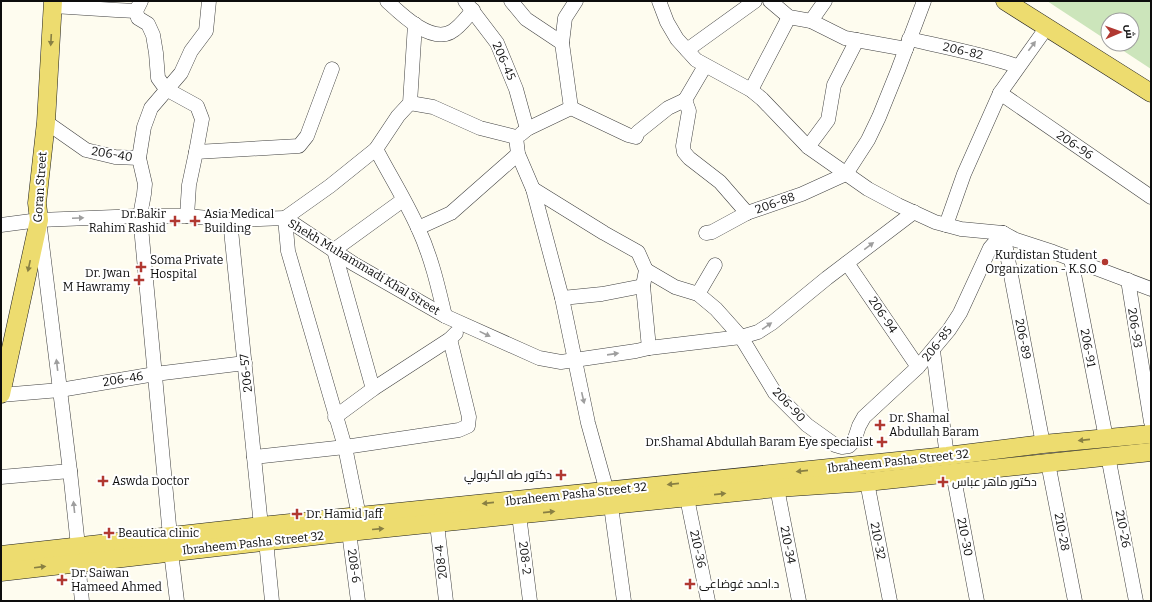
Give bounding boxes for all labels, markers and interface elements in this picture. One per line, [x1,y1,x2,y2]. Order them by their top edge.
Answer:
north arrow [1100,12,1140,52]
text: ش [1123,24,1136,39]
one-way arrow [48,34,55,46]
street label: 206-45 [489,40,519,82]
street label: 206-82 [942,40,984,62]
one-way arrow [1028,41,1036,52]
street label: 206-96 [1054,128,1096,162]
street label: 206-40 [90,144,134,164]
street label: Goran Street [31,150,50,223]
street label: 206-88 [753,189,797,217]
place label: Dr.Bakir Rahim Rashid [89,207,167,235]
place label: Asia Medical Building [204,207,275,235]
one-way arrow [72,215,84,222]
marker: Dr.Bakir Rahim Rashid [169,215,181,227]
marker: Asia Medical Building [189,215,201,227]
street label: Shekh Muhammadi Khal Street [286,216,443,318]
one-way arrow [864,242,875,250]
place label: Kurdistan Student Organization - K.S.O [985,248,1098,276]
place label: Soma Private Hospital [150,253,223,281]
marker: Kurdistan Student Organization - K.S.O [1100,257,1110,267]
one-way arrow [26,260,32,272]
marker: Soma Private Hospital [135,261,147,273]
place label: Dr. Jwan M Hawramy [63,266,131,294]
marker: Dr. Jwan M Hawramy [133,274,145,286]
street label: 206-94 [866,294,900,336]
street label: 206-93 [1125,307,1145,349]
street label: 206-89 [1012,318,1034,360]
one-way arrow [761,322,772,330]
street label: 206-85 [919,324,955,364]
street label: 206-91 [1077,328,1099,368]
one-way arrow [479,331,490,337]
one-way arrow [607,351,619,357]
street label: 206-57 [237,353,255,393]
one-way arrow [54,358,60,371]
street label: 206-46 [102,369,144,389]
street label: 206-90 [770,385,808,425]
one-way arrow [580,391,586,404]
place label: Dr. Shamal Abdullah Baram [889,411,980,439]
marker: Dr. Shamal Abdullah Baram [874,419,886,431]
place label: Dr.Shamal Abdullah Baram Eye specialist [645,435,874,449]
marker: Dr.Shamal Abdullah Baram Eye specialist [876,436,888,448]
one-way arrow [1078,437,1090,443]
street label: Ibraheem Pasha Street 32 [826,447,970,475]
place label: دكتور طه الكربولي [464,468,552,485]
one-way arrow [796,468,808,474]
marker: دكتور طه الكربولي [555,469,567,481]
place label: Aswda Doctor [112,474,190,488]
marker: Aswda Doctor [97,475,109,487]
place label: دكتور ماهر عباس [952,475,1037,489]
marker: دكتور ماهر عباس [937,476,949,488]
street label: Ibraheem Pasha Street 32 [504,480,648,508]
one-way arrow [667,481,679,488]
one-way arrow [714,491,726,498]
one-way arrow [482,500,494,506]
one-way arrow [71,501,77,514]
place label: Dr. Hamid Jaff [306,507,384,521]
marker: Dr. Hamid Jaff [291,508,303,520]
one-way arrow [543,509,555,515]
street label: 210-26 [1113,509,1133,549]
street label: 210-28 [1051,512,1073,552]
street label: 210-30 [954,517,976,557]
street label: 210-32 [868,521,888,561]
street label: 210-34 [777,525,799,565]
place label: Beautica clinic [118,526,199,540]
one-way arrow [372,526,384,533]
marker: Beautica clinic [103,527,115,539]
street label: Ibraheem Pasha Street 32 [181,529,325,557]
street label: 210-36 [687,529,709,569]
street label: 208-2 [516,541,534,575]
street label: 208-4 [432,544,450,580]
street label: 208-6 [345,548,363,584]
one-way arrow [34,564,46,570]
place label: Dr. Saiwan Hameed Ahmed [71,566,162,594]
marker: Dr. Saiwan Hameed Ahmed [56,574,68,586]
place label: د.احمد غوضاعی [699,577,779,591]
marker: د.احمد غوضاعی [684,578,696,590]

